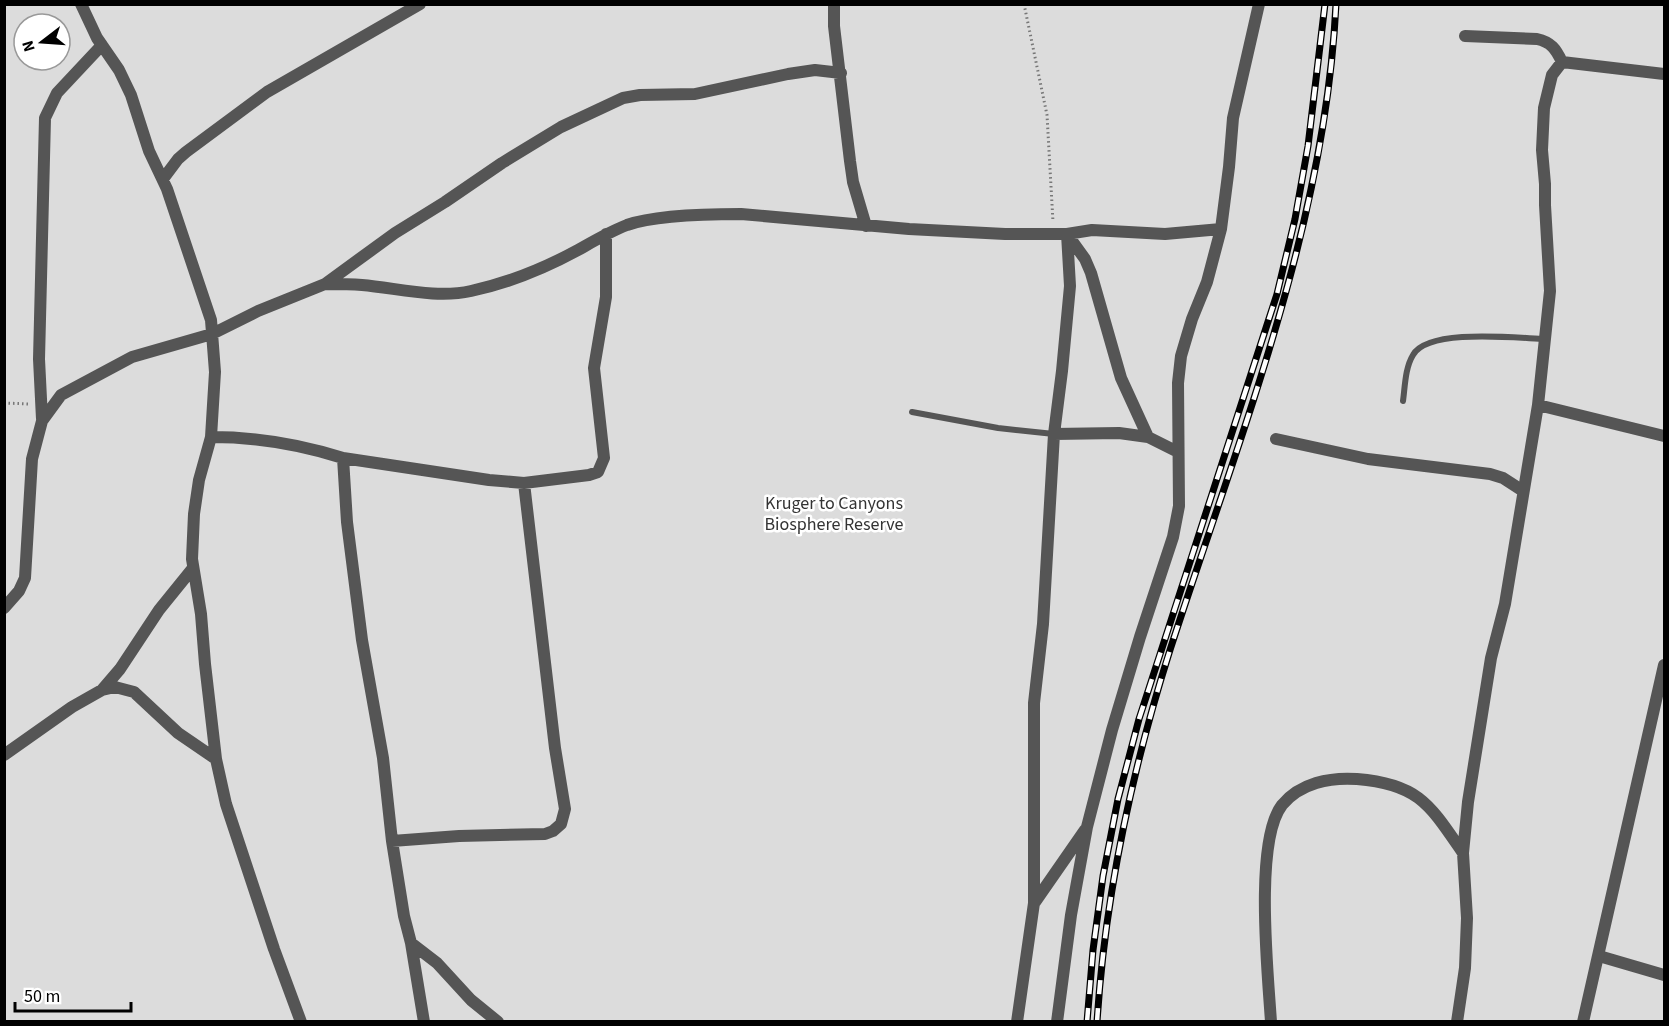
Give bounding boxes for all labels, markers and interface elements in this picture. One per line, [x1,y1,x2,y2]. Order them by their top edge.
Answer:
north arrow [12,12,72,72]
text: N [17,38,41,54]
park label: Kruger to Canyons Biosphere Reserve [764,491,904,537]
scale bar [15,975,130,1013]
text: 50 m [24,984,60,1009]

